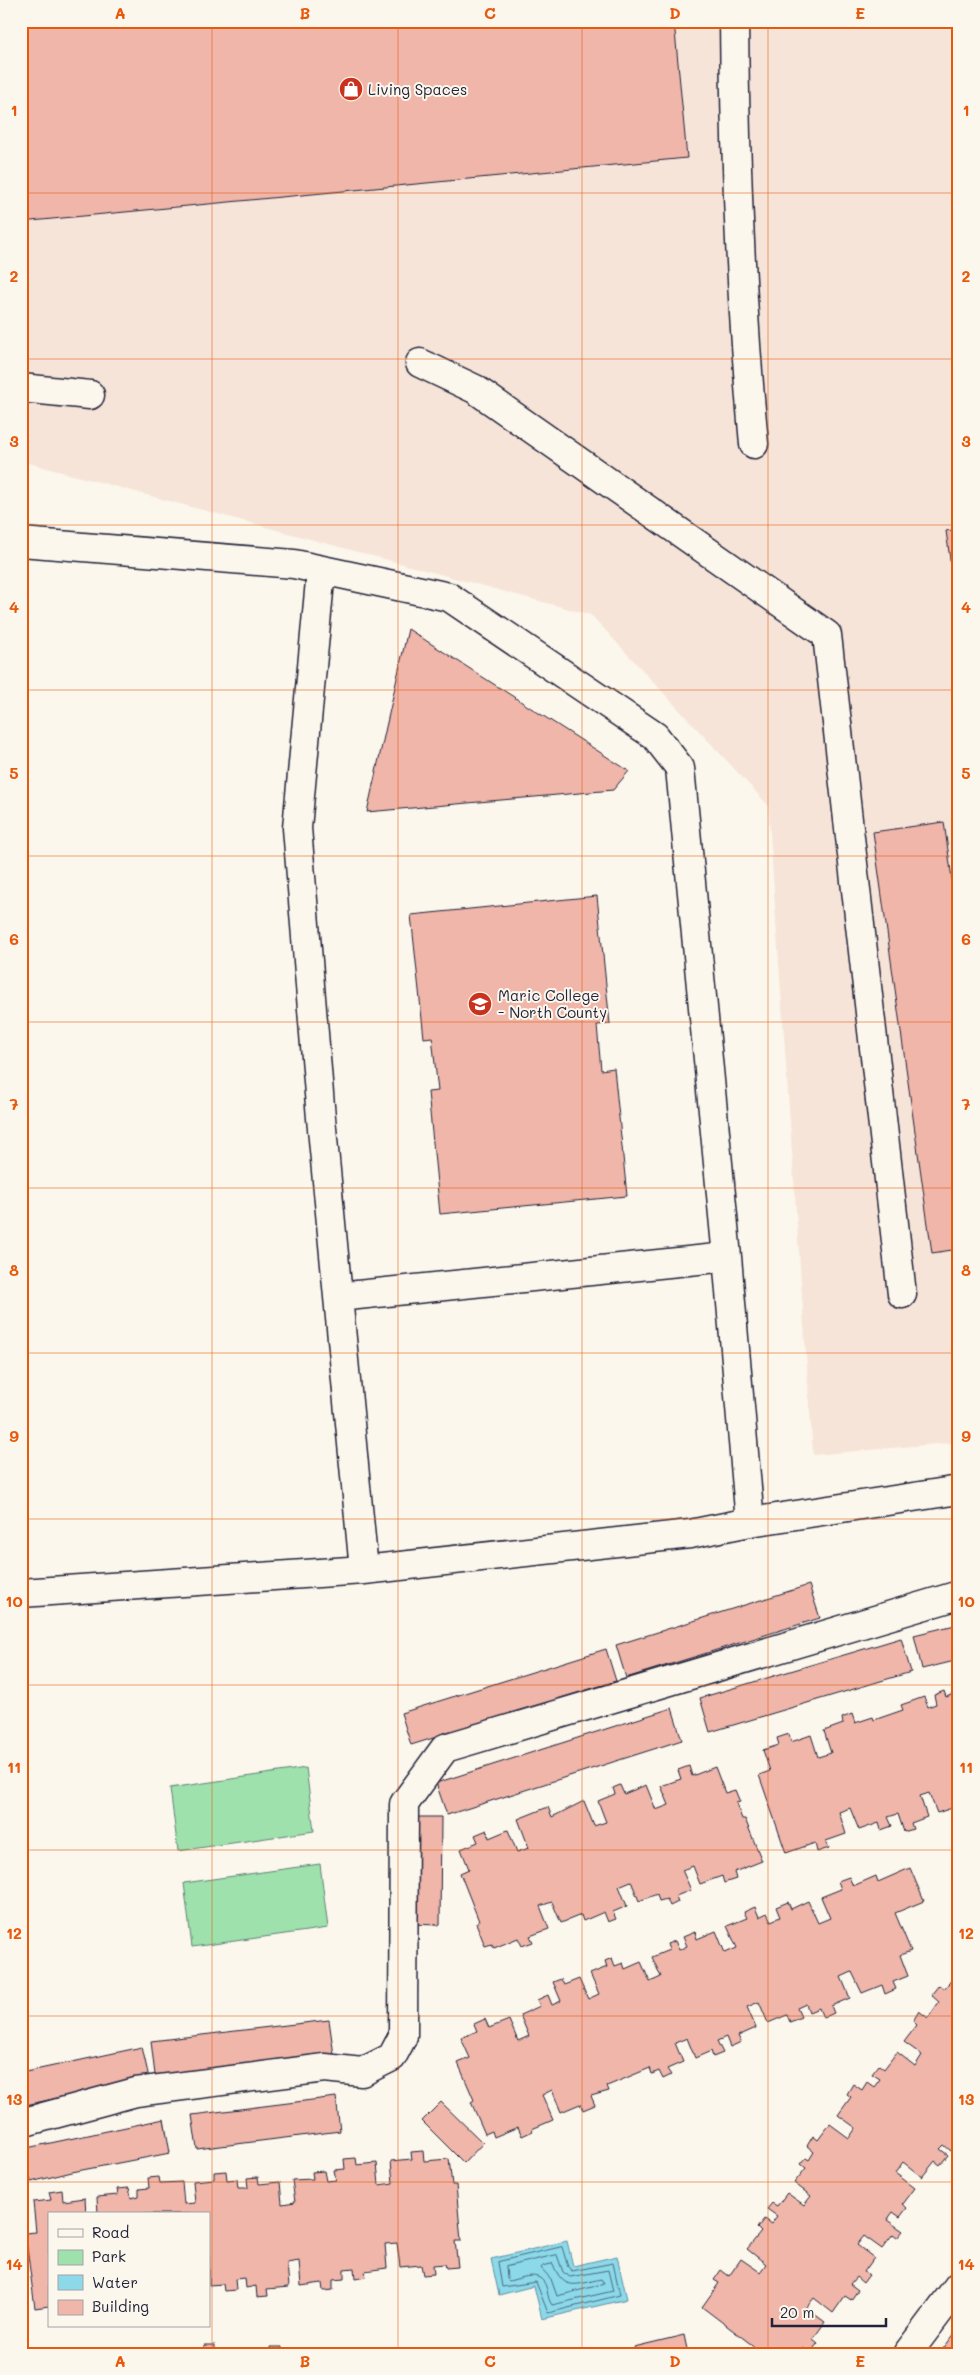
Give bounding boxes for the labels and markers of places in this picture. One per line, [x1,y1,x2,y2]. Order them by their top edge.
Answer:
shop icon: Living Spaces [338,76,364,102]
place label: Living Spaces [368,79,467,99]
place label: Maric College - North County [498,985,607,1022]
school or university icon: Maric College - North County [467,991,493,1017]

